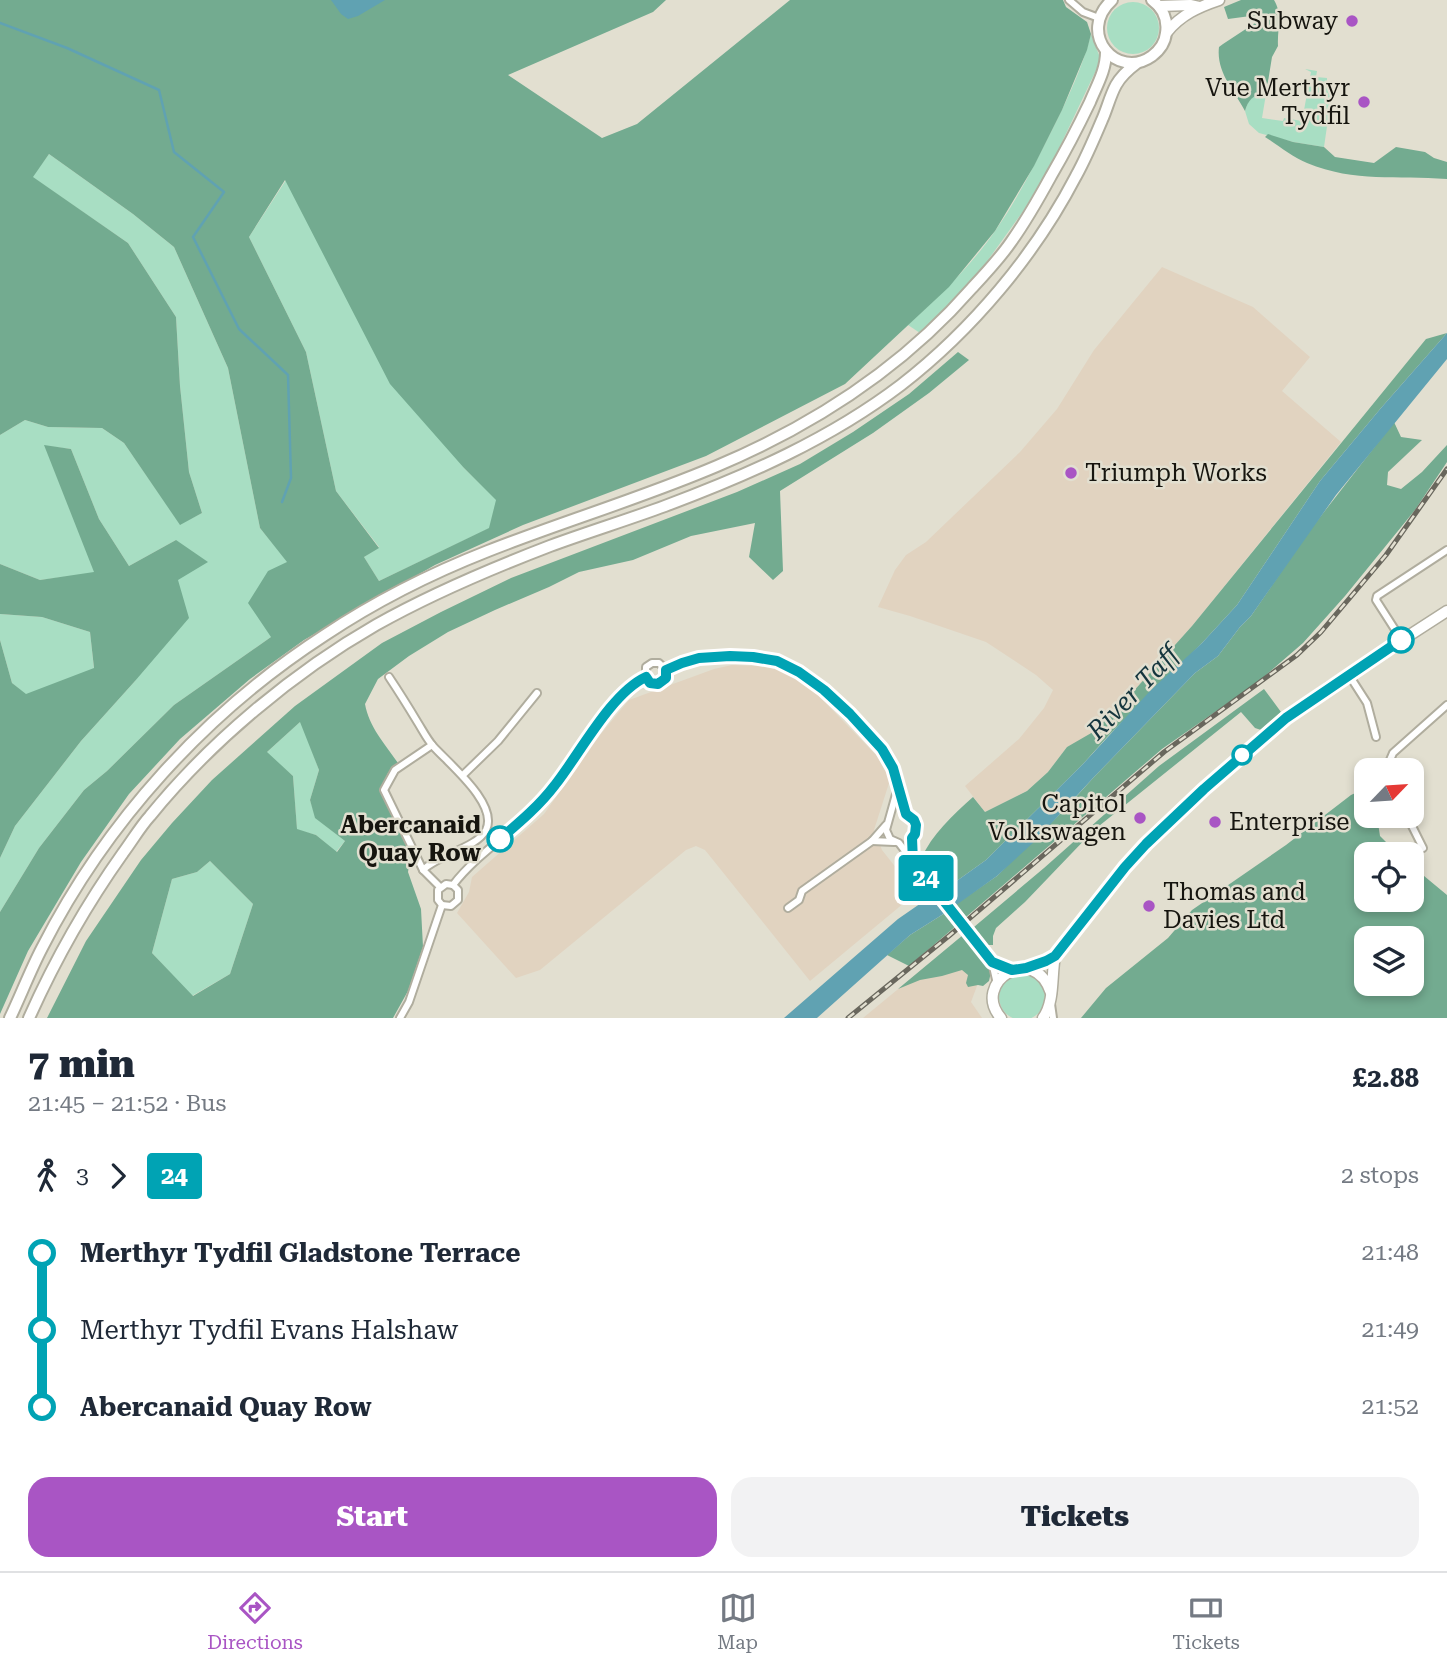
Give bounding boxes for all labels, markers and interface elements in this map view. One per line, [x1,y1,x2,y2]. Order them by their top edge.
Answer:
place label: Subway [1247,7,1339,35]
marker: Subway [1344,13,1360,29]
place label: Vue Merthyr Tydfil [1205,74,1350,130]
marker: Vue Merthyr Tydfil [1356,94,1372,110]
place label: Triumph Works [1085,459,1267,487]
marker: Triumph Works [1063,465,1079,481]
unlabelled marker [1388,627,1414,653]
water label: River Taff [1080,636,1187,746]
unlabelled marker [1232,745,1252,765]
north arrow [1354,758,1424,828]
map controls [1354,758,1424,996]
place label: Capitol Volkswagen [988,790,1126,846]
place label: Enterprise [1229,808,1349,836]
marker: Capitol Volkswagen [1132,810,1148,826]
place label: Abercanaid Quay Row [340,811,481,867]
marker: Enterprise [1207,814,1223,830]
marker: Abercanaid Quay Row [487,826,513,852]
button: locate [1354,842,1424,912]
line badge: 24 [894,855,958,901]
text: 24 [913,864,939,892]
place label: Thomas and Davies Ltd [1163,878,1306,934]
marker: Thomas and Davies Ltd [1141,898,1157,914]
button: layers [1354,926,1424,996]
text: 7 min [28,1042,135,1086]
text: £2.88 [1353,1063,1419,1093]
text: 21:45 – 21:52 · Bus [28,1090,226,1117]
icon: walk [28,1157,66,1195]
icon: forward [99,1157,137,1195]
text: 3 [76,1162,89,1189]
text: 24 [161,1162,188,1190]
text: 2 stops [1341,1162,1419,1189]
text: Merthyr Tydfil Gladstone Terrace [80,1238,521,1268]
text: 21:48 [1362,1239,1419,1266]
text: Merthyr Tydfil Evans Halshaw [80,1315,458,1345]
text: 21:49 [1362,1316,1419,1343]
text: Abercanaid Quay Row [80,1392,371,1422]
text: 21:52 [1362,1393,1419,1420]
button: Start [28,1477,717,1557]
button: Tickets [731,1477,1419,1557]
tab: Directions [207,1589,303,1654]
tab: Map [717,1589,758,1654]
tab: Tickets [1172,1589,1240,1654]

